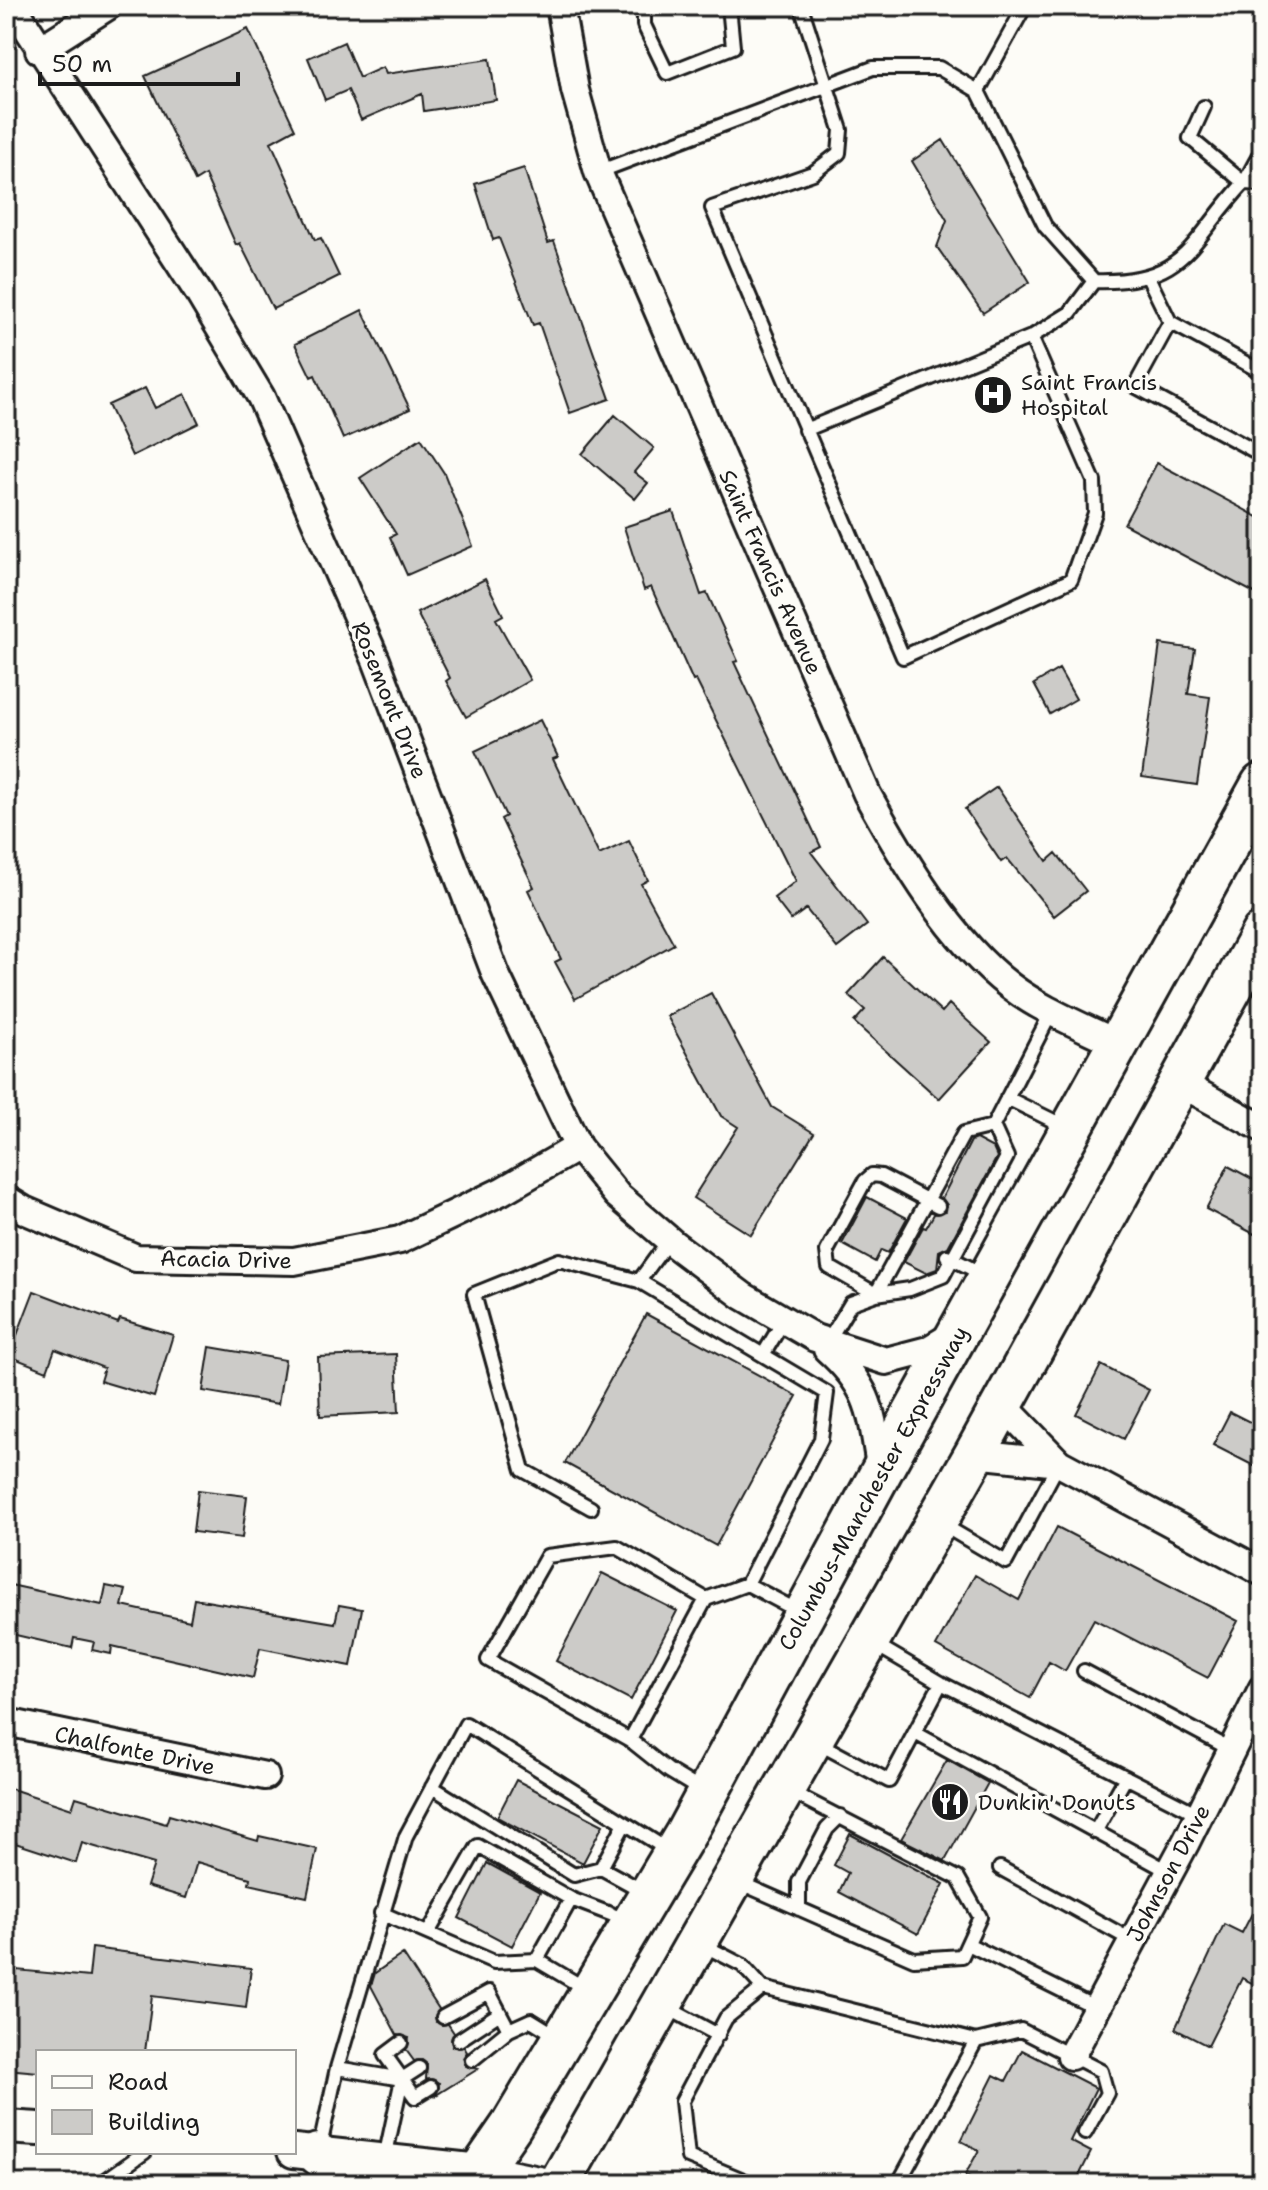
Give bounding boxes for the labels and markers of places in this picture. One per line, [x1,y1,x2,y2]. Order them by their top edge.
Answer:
place label: Saint Francis Hospital [1021,368,1157,422]
hospital icon: Saint Francis Hospital [972,374,1014,416]
restaurant icon: Dunkin' Donuts [929,1781,971,1823]
place label: Dunkin' Donuts [978,1788,1136,1817]

